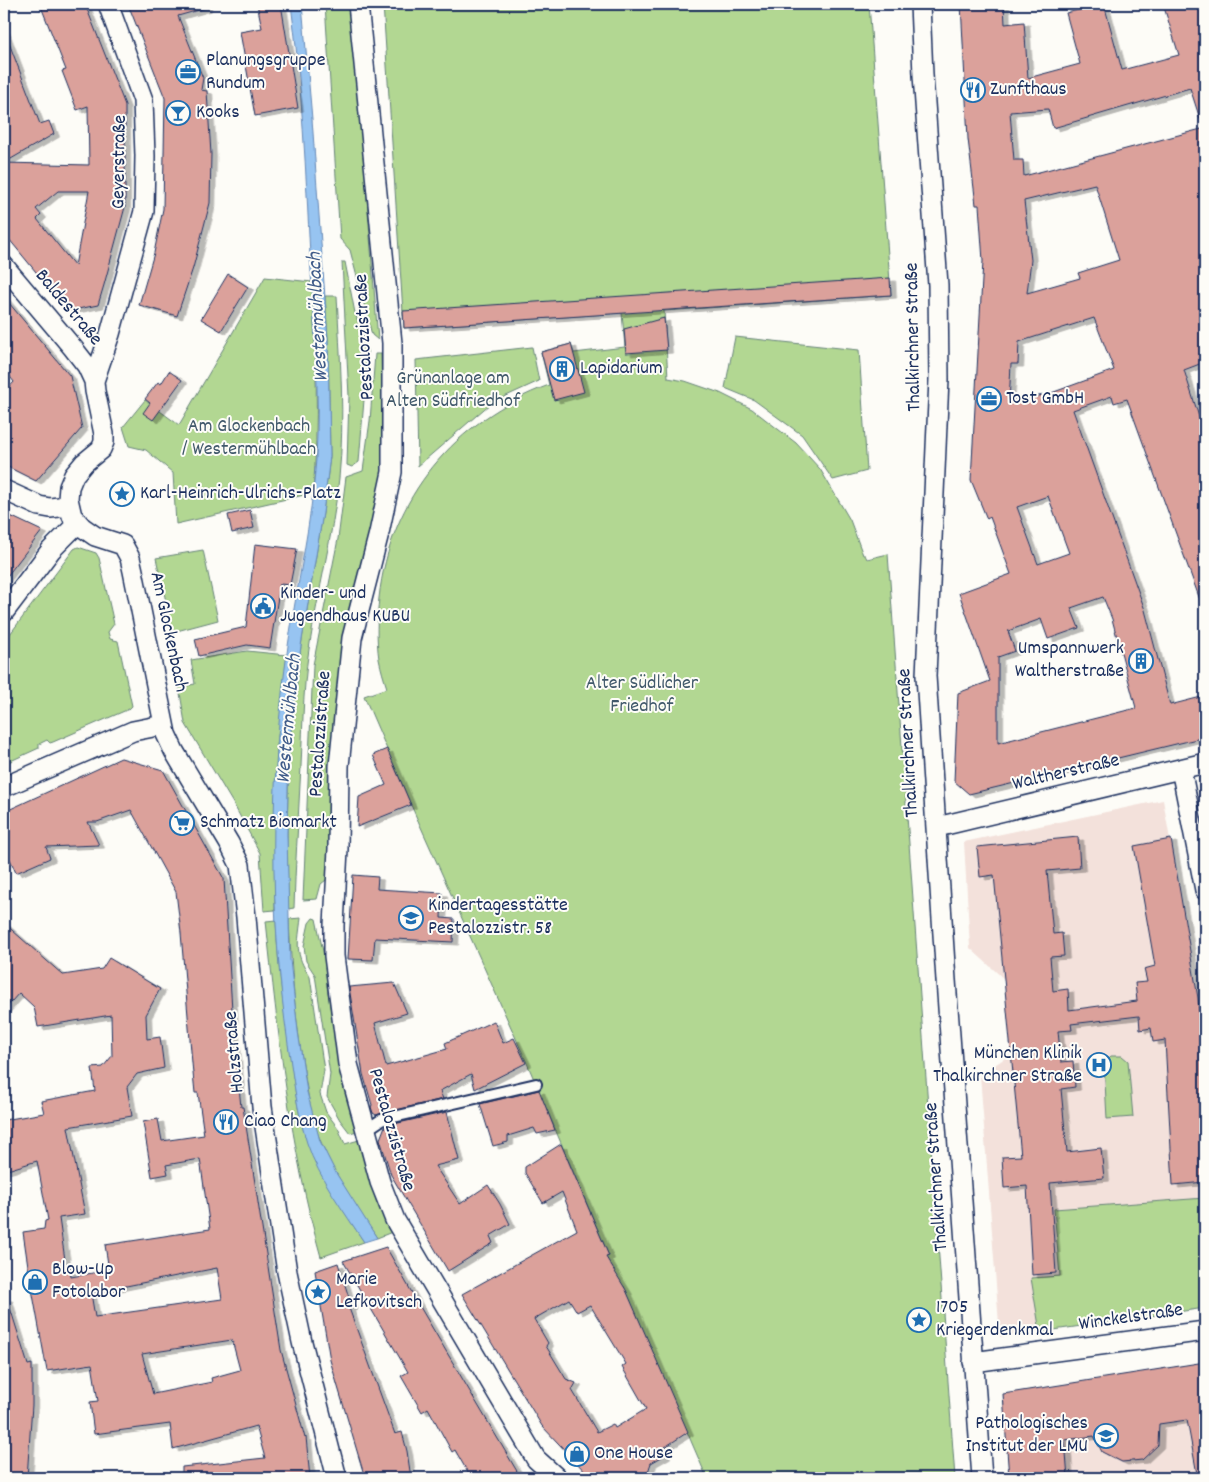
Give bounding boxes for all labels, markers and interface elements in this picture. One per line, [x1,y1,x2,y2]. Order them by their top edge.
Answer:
place label: Planungsgruppe Rundum [206,47,326,98]
office icon: Planungsgruppe Rundum [175,59,201,85]
place label: Zunfthaus [990,76,1067,104]
restaurant icon: Zunfthaus [960,77,986,103]
place label: Kooks [196,99,240,127]
bar icon: Kooks [165,100,191,126]
street label: Geyerstraße [105,115,135,209]
water label: Westermühlbach [301,250,337,383]
street label: Thalkirchner Straße [899,262,929,412]
street label: Baldestraße [27,263,109,353]
street label: Pestalozzistraße [348,273,382,401]
place label: Lapidarium [580,355,663,383]
building icon: Lapidarium [549,356,575,382]
park label: Grünanlage am Alten Südfriedhof [386,365,521,416]
place label: Tost GmbH [1006,385,1084,413]
office icon: Tost GmbH [976,386,1002,412]
park label: Am Glockenbach / Westermühlbach [182,413,316,464]
place label: Karl-Heinrich-Ulrichs-Platz [140,480,341,508]
place icon: Karl-Heinrich-Ulrichs-Platz [109,481,135,507]
street label: Am Glockenbach [142,569,194,695]
place label: Kinder- und Jugendhaus KUBU [280,580,410,631]
public building icon: Kinder- und Jugendhaus KUBU [250,593,276,619]
place label: Umspannwerk Waltherstraße [1015,635,1124,686]
building icon: Umspannwerk Waltherstraße [1128,648,1154,674]
water label: Westermühlbach [269,652,311,785]
street label: Thalkirchner Straße [891,668,927,818]
street label: Pestalozzistraße [303,670,339,798]
park label: Alter Südlicher Friedhof [586,670,699,721]
street label: Waltherstraße [1010,747,1123,799]
place label: Schmatz Biomarkt [200,809,337,837]
supermarket icon: Schmatz Biomarkt [169,810,195,836]
place label: Kindertagesstätte Pestalozzistr. 58 [428,892,568,943]
school or university icon: Kindertagesstätte Pestalozzistr. 58 [398,905,424,931]
street label: Holzstraße [217,1010,253,1094]
place label: München Klinik Thalkirchner Straße [933,1040,1082,1091]
hospital icon: München Klinik Thalkirchner Straße [1086,1052,1112,1078]
street label: Pestalozzistraße [360,1065,422,1195]
street label: Thalkirchner Straße [918,1101,956,1252]
place label: Ciao Chang [244,1108,327,1136]
restaurant icon: Ciao Chang [213,1109,239,1135]
place label: Blow-Up Fotolabor [52,1256,126,1307]
place label: Marie Lefkovitsch [336,1266,422,1317]
shop icon: Blow-Up Fotolabor [22,1269,48,1295]
place icon: Marie Lefkovitsch [305,1279,331,1305]
place label: 1705 Kriegerdenkmal [936,1294,1054,1345]
street label: Winckelstraße [1077,1297,1185,1339]
place icon: 1705 Kriegerdenkmal [906,1307,932,1333]
place label: Pathologisches Institut der LMU [965,1410,1088,1461]
school or university icon: Pathologisches Institut der LMU [1093,1423,1119,1449]
place label: One House [594,1440,673,1468]
shop icon: One House [564,1441,590,1467]

